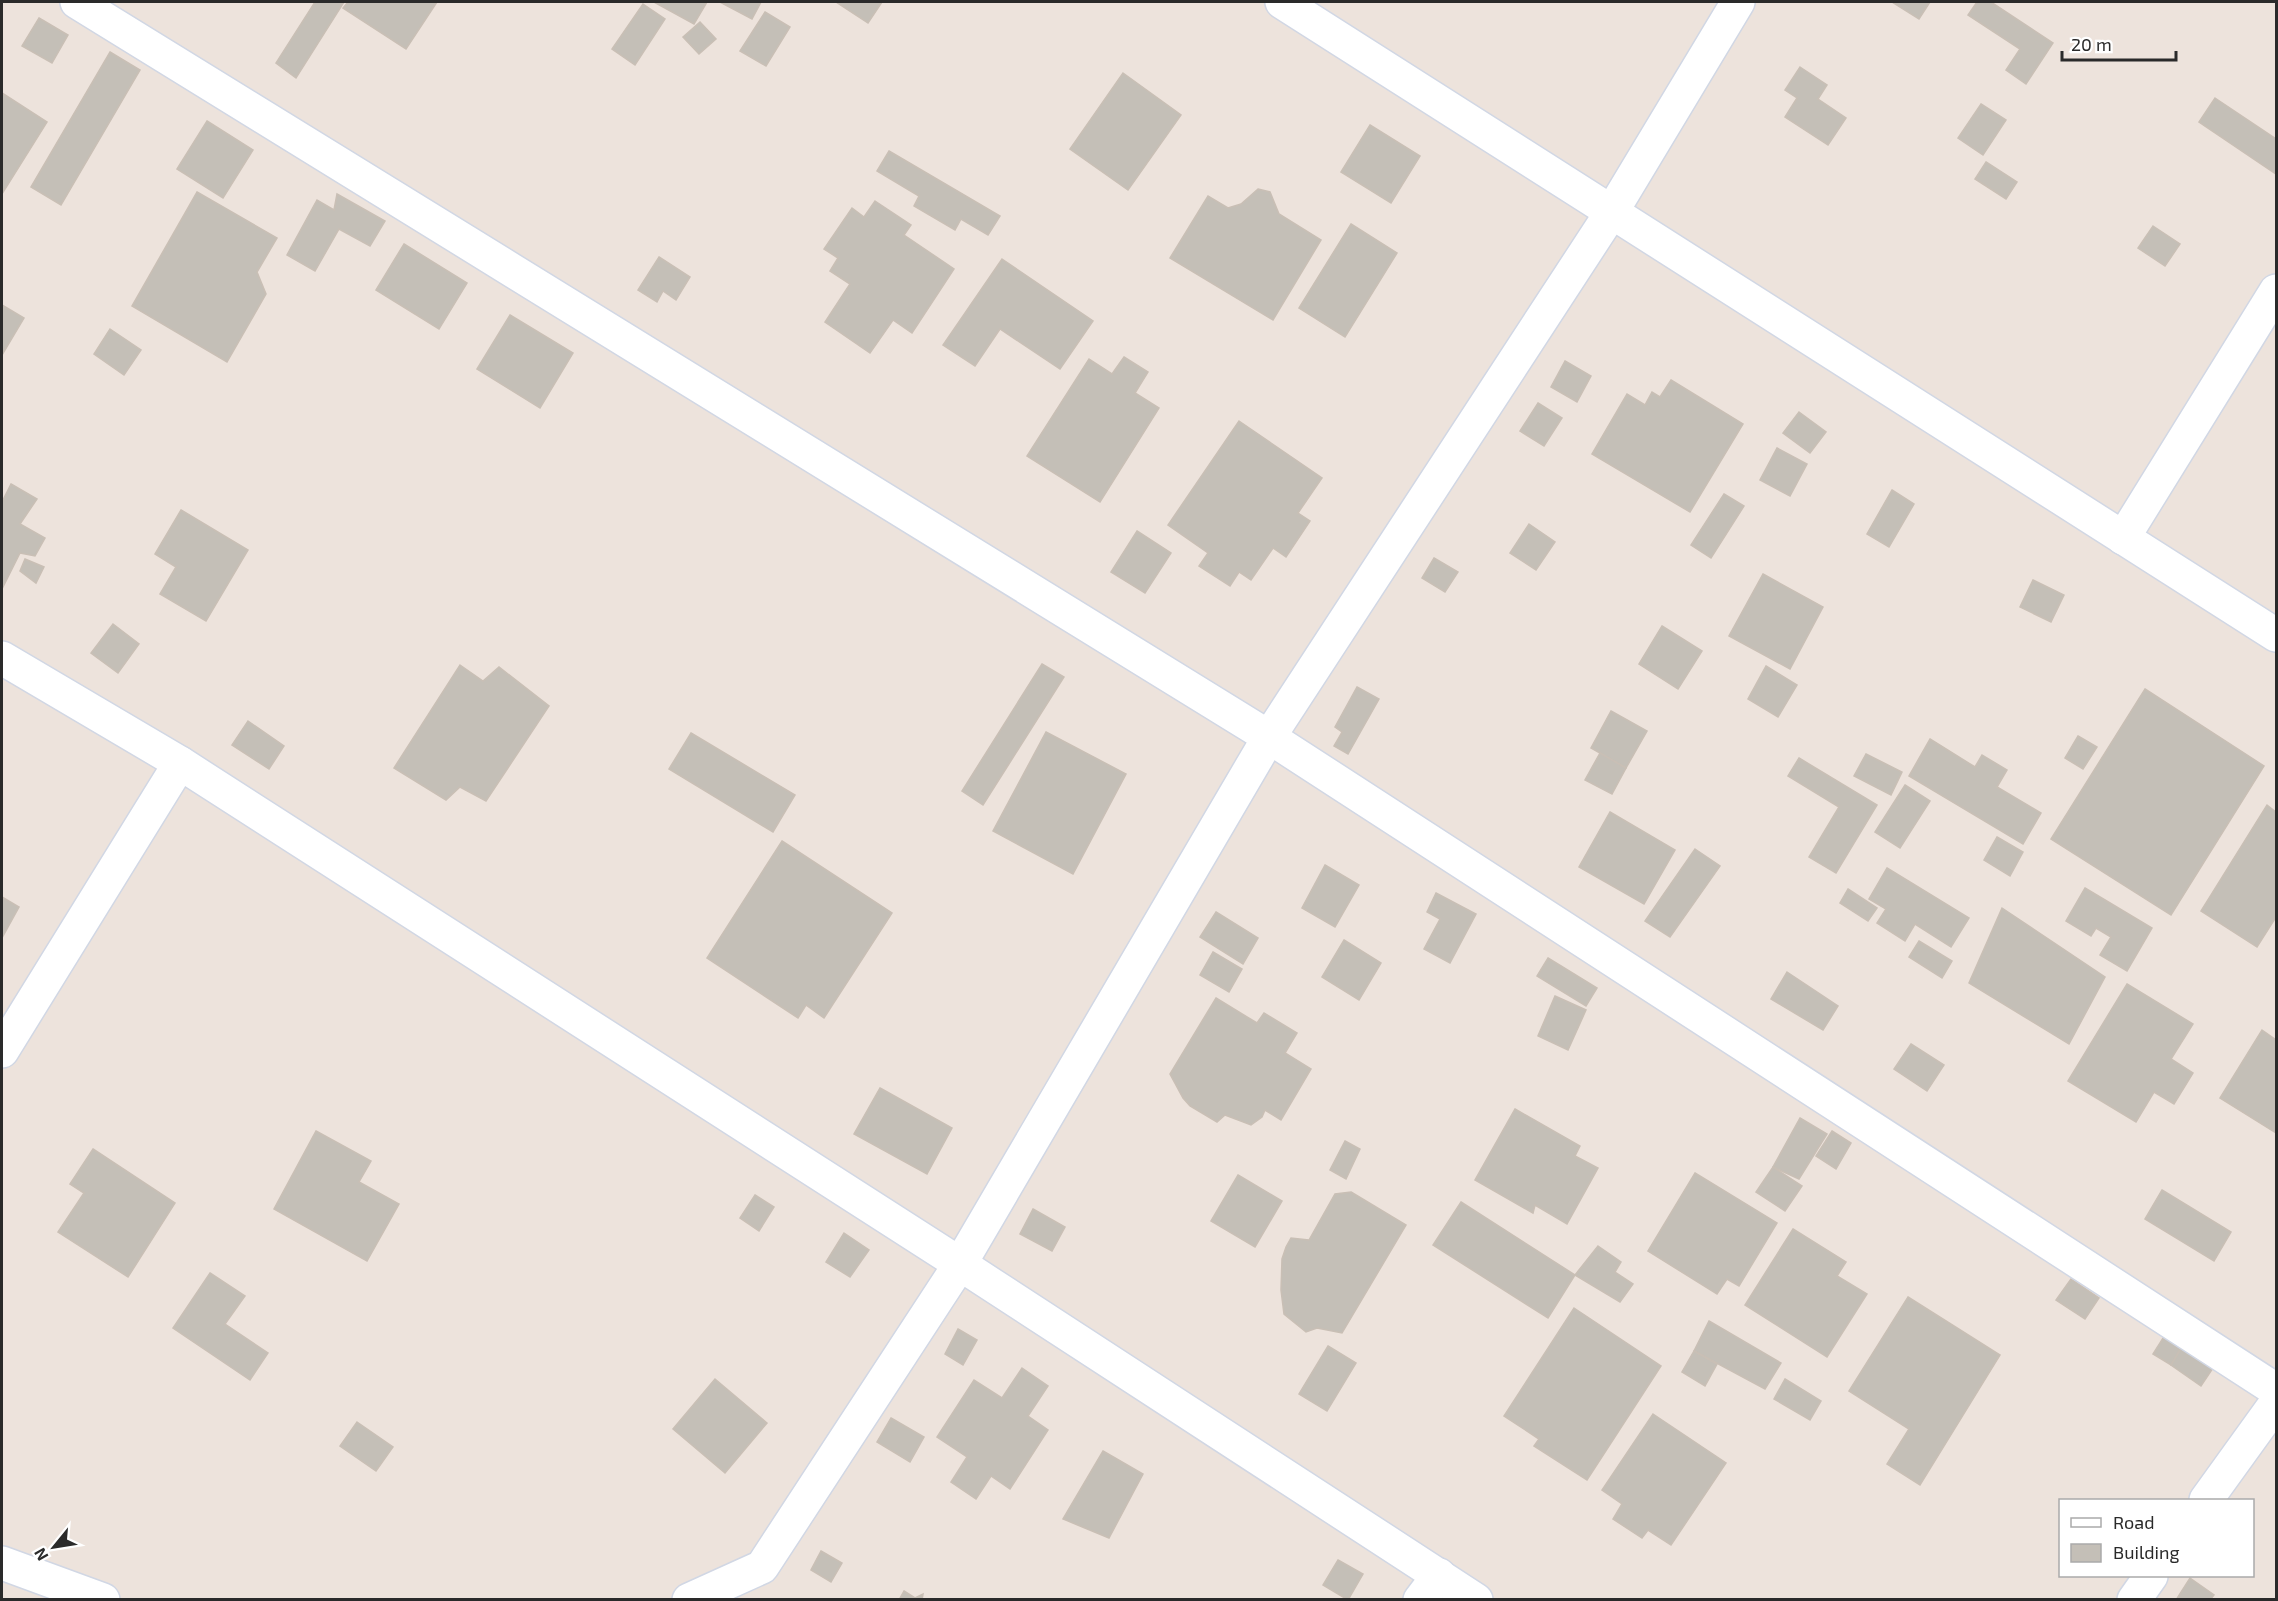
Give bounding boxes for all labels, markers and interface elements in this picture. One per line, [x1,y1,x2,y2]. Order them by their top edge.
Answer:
scale bar [2062,24,2176,62]
text: 20 m [2071,33,2112,55]
legend [2059,1499,2254,1577]
text: Road [2113,1511,2154,1533]
north arrow [24,1517,84,1577]
text: Building [2113,1541,2180,1563]
text: N [29,1545,52,1565]

